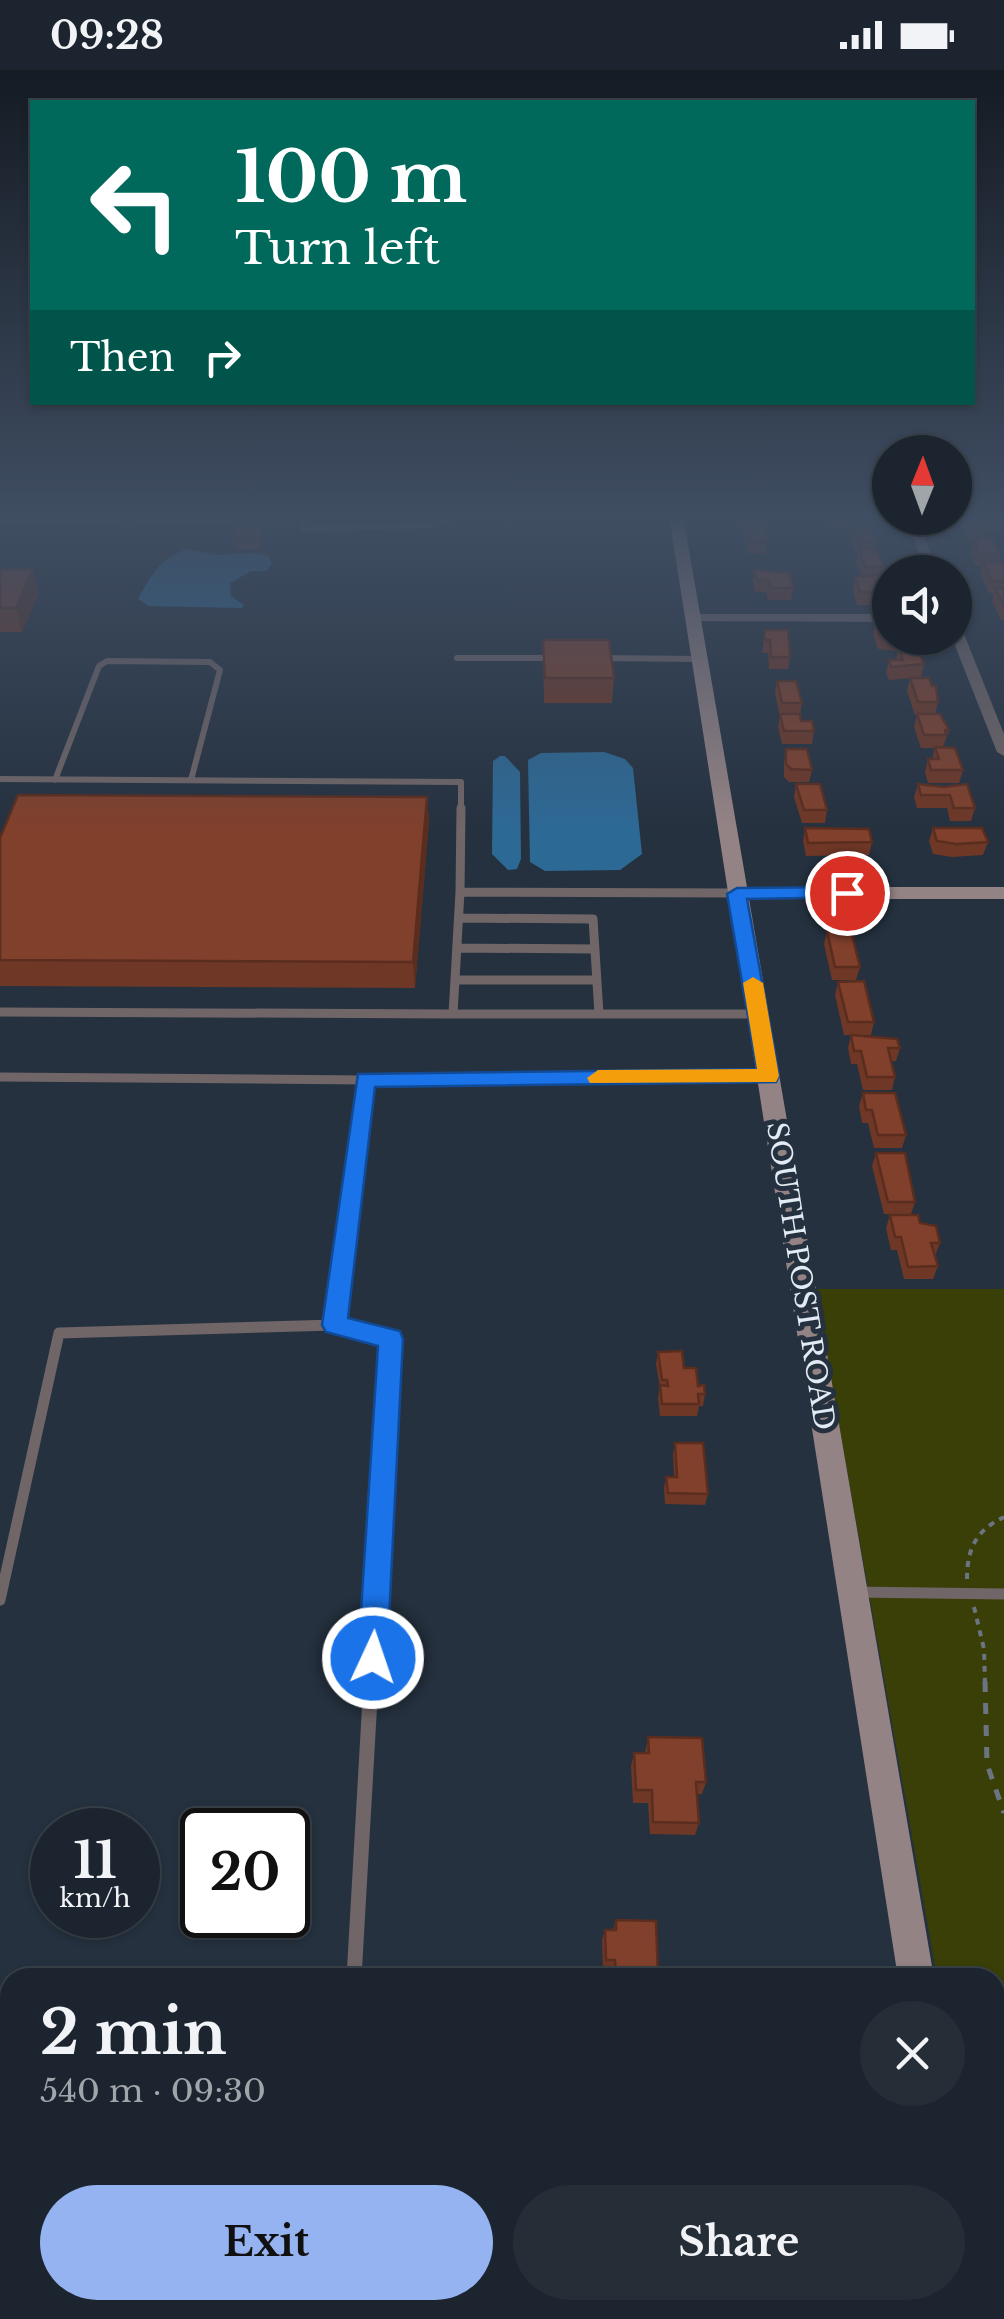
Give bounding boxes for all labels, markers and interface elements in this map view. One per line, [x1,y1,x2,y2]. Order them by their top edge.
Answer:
text: 09:28 [50,12,164,59]
text: 100 m [235,134,467,221]
icon: left [70,140,200,270]
text: Turn left [235,220,440,276]
icon: right [195,330,250,385]
text: Then [70,334,175,381]
north arrow [872,435,972,535]
map controls [872,435,972,655]
button: sound [872,555,972,655]
pin [805,851,890,936]
icon: arrive [820,866,875,921]
street label: SOUTH POST ROAD [759,1119,842,1433]
position arrow [321,1606,425,1710]
speed limit sign: 20 [180,1808,310,1938]
text: 11 [73,1829,117,1892]
text: km/h [60,1883,130,1914]
text: 2 min [40,1996,227,2070]
button: close [860,2001,965,2106]
text: 540 m · 09:30 [40,2071,266,2111]
button: Exit [40,2185,493,2300]
button: Share [513,2185,965,2300]

